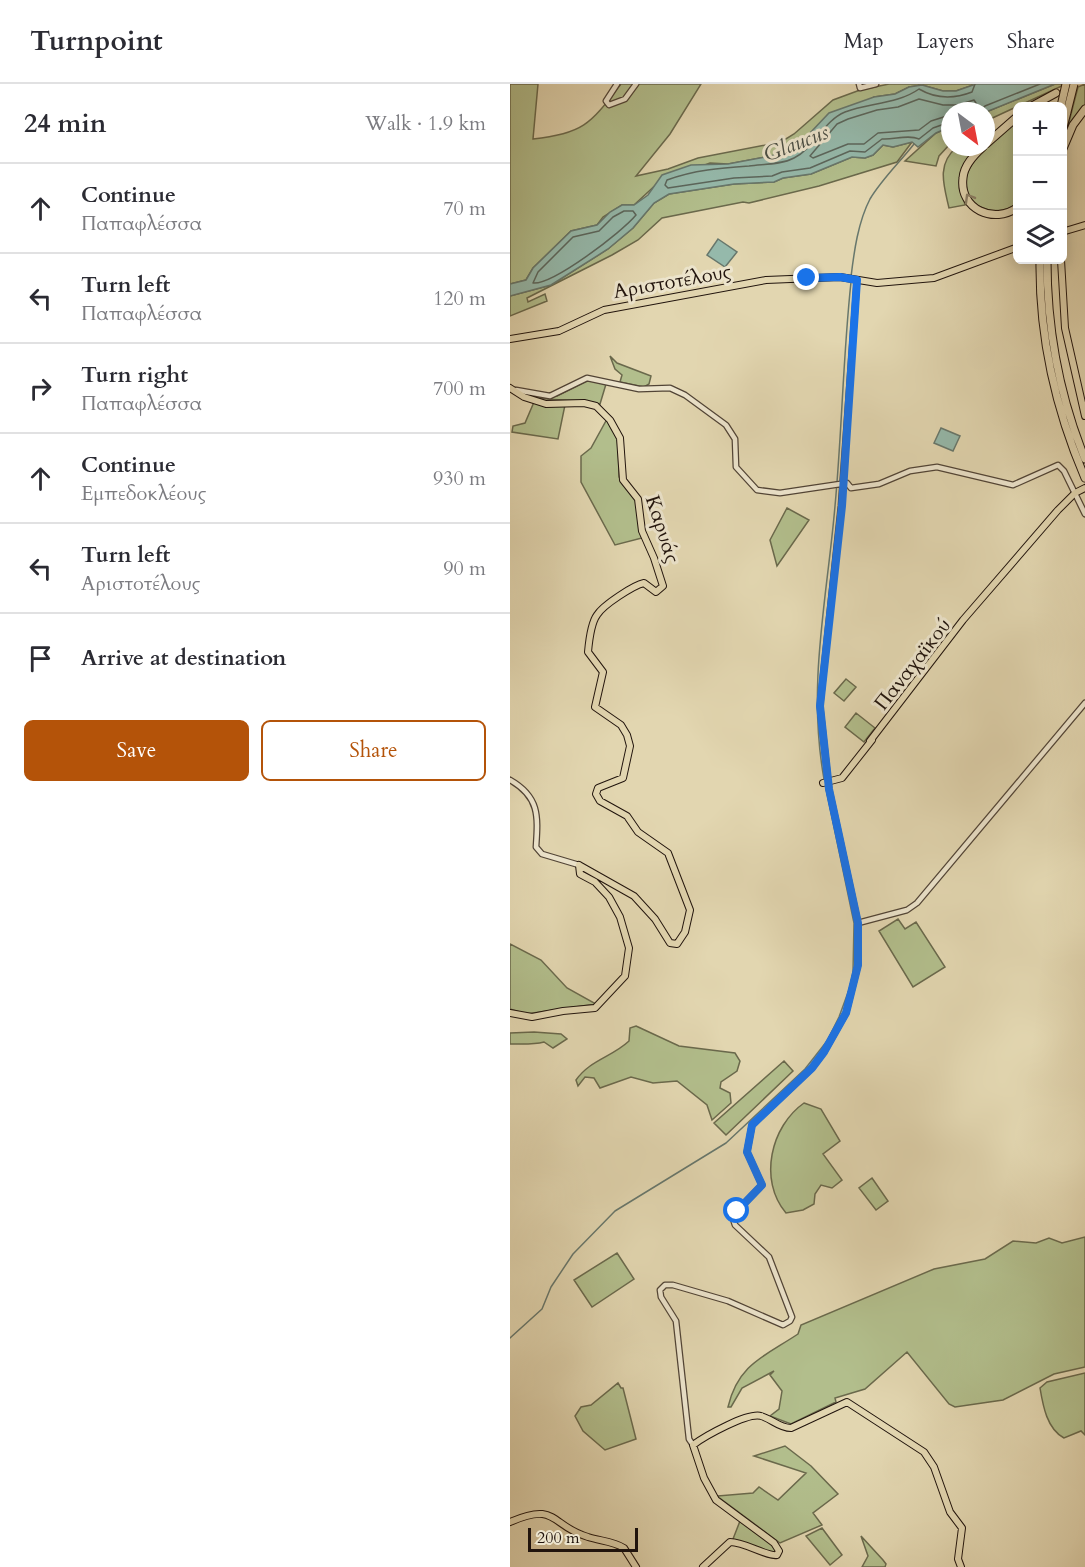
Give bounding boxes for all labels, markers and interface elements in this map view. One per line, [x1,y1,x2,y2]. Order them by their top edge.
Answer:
text: Turnpoint [30,22,163,60]
text: Map [844,27,884,56]
text: Layers [917,27,974,56]
text: Share [1007,27,1055,56]
north arrow [941,102,995,156]
map controls [1013,102,1067,264]
button: + [1013,102,1067,156]
text: 24 min [24,106,107,141]
text: Walk · 1.9 km [365,110,486,137]
water label: Glaucus [759,118,833,169]
button: − [1013,156,1067,210]
text: Continue [81,180,176,210]
icon: ahead [24,192,57,225]
one-way arrow [965,194,976,204]
text: 70 m [443,195,486,222]
text: Παπαφλέσσα [81,210,202,237]
button: layers [1013,210,1067,264]
street label: Αριστοτέλους [611,258,734,305]
route end [793,264,819,290]
text: Turn left [81,270,170,300]
icon: left [24,282,57,315]
text: 120 m [433,285,486,312]
text: Παπαφλέσσα [81,300,202,327]
text: Turn right [81,360,188,390]
icon: right [24,372,57,405]
text: 700 m [433,375,486,402]
text: Παπαφλέσσα [81,390,202,417]
text: Continue [81,450,176,480]
icon: ahead [24,462,57,495]
text: 930 m [433,465,486,492]
text: Εμπεδοκλέους [81,480,206,507]
street label: Καρυάς [639,492,686,567]
text: Turn left [81,540,170,570]
icon: left [24,552,57,585]
text: 90 m [443,555,486,582]
text: Αριστοτέλους [81,570,200,597]
street label: Παναχαϊκού [868,613,957,716]
icon: arrive [24,642,57,675]
text: Arrive at destination [81,643,286,673]
button: Save [24,720,249,781]
button: Share [261,720,486,781]
route start [723,1197,749,1223]
scale bar [528,1525,638,1552]
text: 200 m [537,1527,579,1549]

